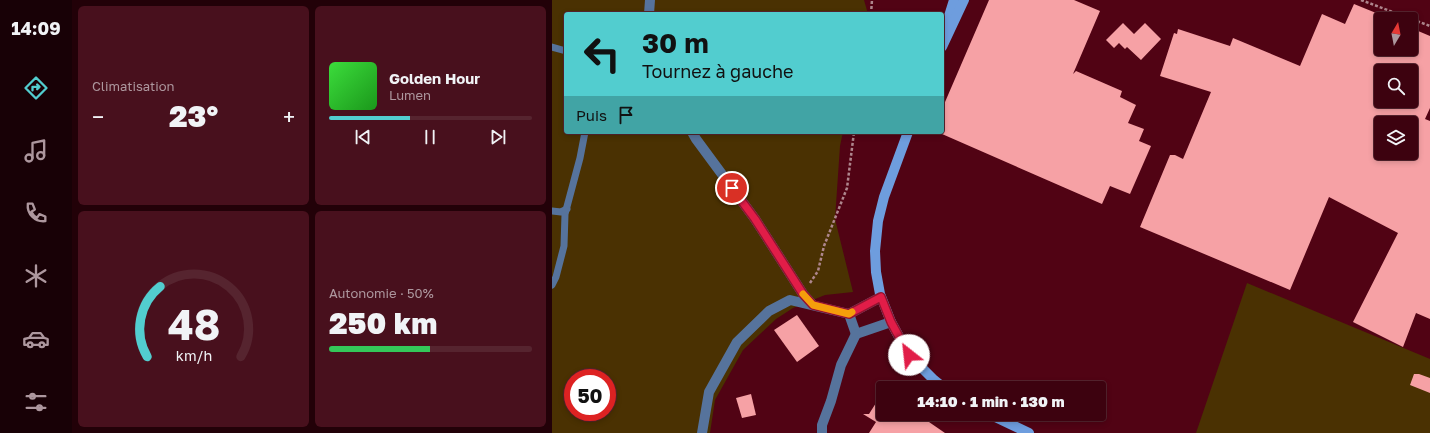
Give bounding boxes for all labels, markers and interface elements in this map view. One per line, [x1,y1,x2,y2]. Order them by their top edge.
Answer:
north arrow [1374,12,1418,56]
map controls [1374,12,1418,160]
text: 14:09 [11,17,61,39]
text: 30 m [642,26,709,59]
icon: left [576,28,628,80]
text: Tournez à gauche [642,60,794,82]
button: search [1374,64,1418,108]
text: Golden Hour [389,69,480,87]
icon: directions [22,74,50,102]
text: Climatisation [92,78,174,94]
text: Lumen [389,87,431,103]
text: 23° [169,98,218,134]
text: − [92,103,104,130]
text: + [283,103,295,130]
icon: arrive [615,104,637,126]
text: Puis [576,106,607,124]
button: layers [1374,116,1418,160]
icon: previous [352,126,374,148]
icon: pause [419,126,441,148]
icon: next [487,126,509,148]
icon: music [22,137,50,165]
pin [715,171,749,205]
icon: arrive [721,177,743,199]
icon: phone [22,199,50,227]
icon: climate [22,262,50,290]
text: Autonomie · 50% [329,285,434,301]
text: 48 [167,299,220,349]
text: 250 km [329,305,437,341]
icon: car [22,325,50,353]
position arrow [888,334,930,376]
text: km/h [175,346,212,363]
speed limit sign: 50 [564,369,616,421]
icon: filters [22,388,50,416]
text: 14:10 · 1 min · 130 m [917,392,1065,410]

